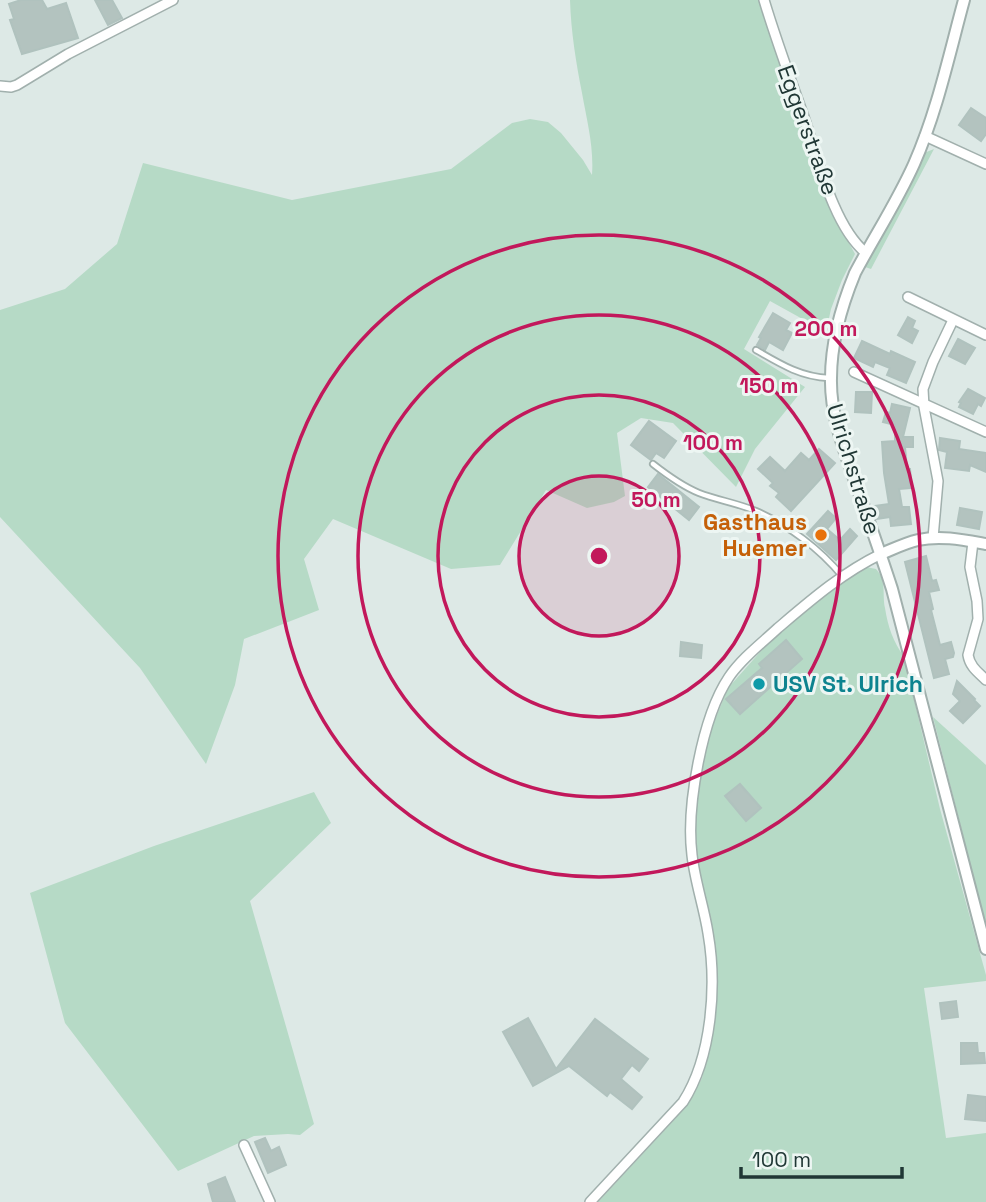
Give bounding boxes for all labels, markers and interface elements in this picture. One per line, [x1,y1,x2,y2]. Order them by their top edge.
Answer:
street label: Eggerstraße [771,61,845,199]
text: 200 m [795,315,857,342]
text: 150 m [740,372,798,399]
street label: Ulrichstraße [820,400,888,538]
text: 100 m [683,429,743,456]
text: 50 m [631,486,681,513]
place label: Gasthaus Huemer [703,507,807,563]
marker: Gasthaus Huemer [813,527,829,543]
centre of rings [587,544,611,568]
place label: USV St. Ulrich [773,669,923,699]
marker: USV St. Ulrich [751,676,767,692]
scale bar [741,1136,902,1180]
text: 100 m [752,1146,811,1173]

